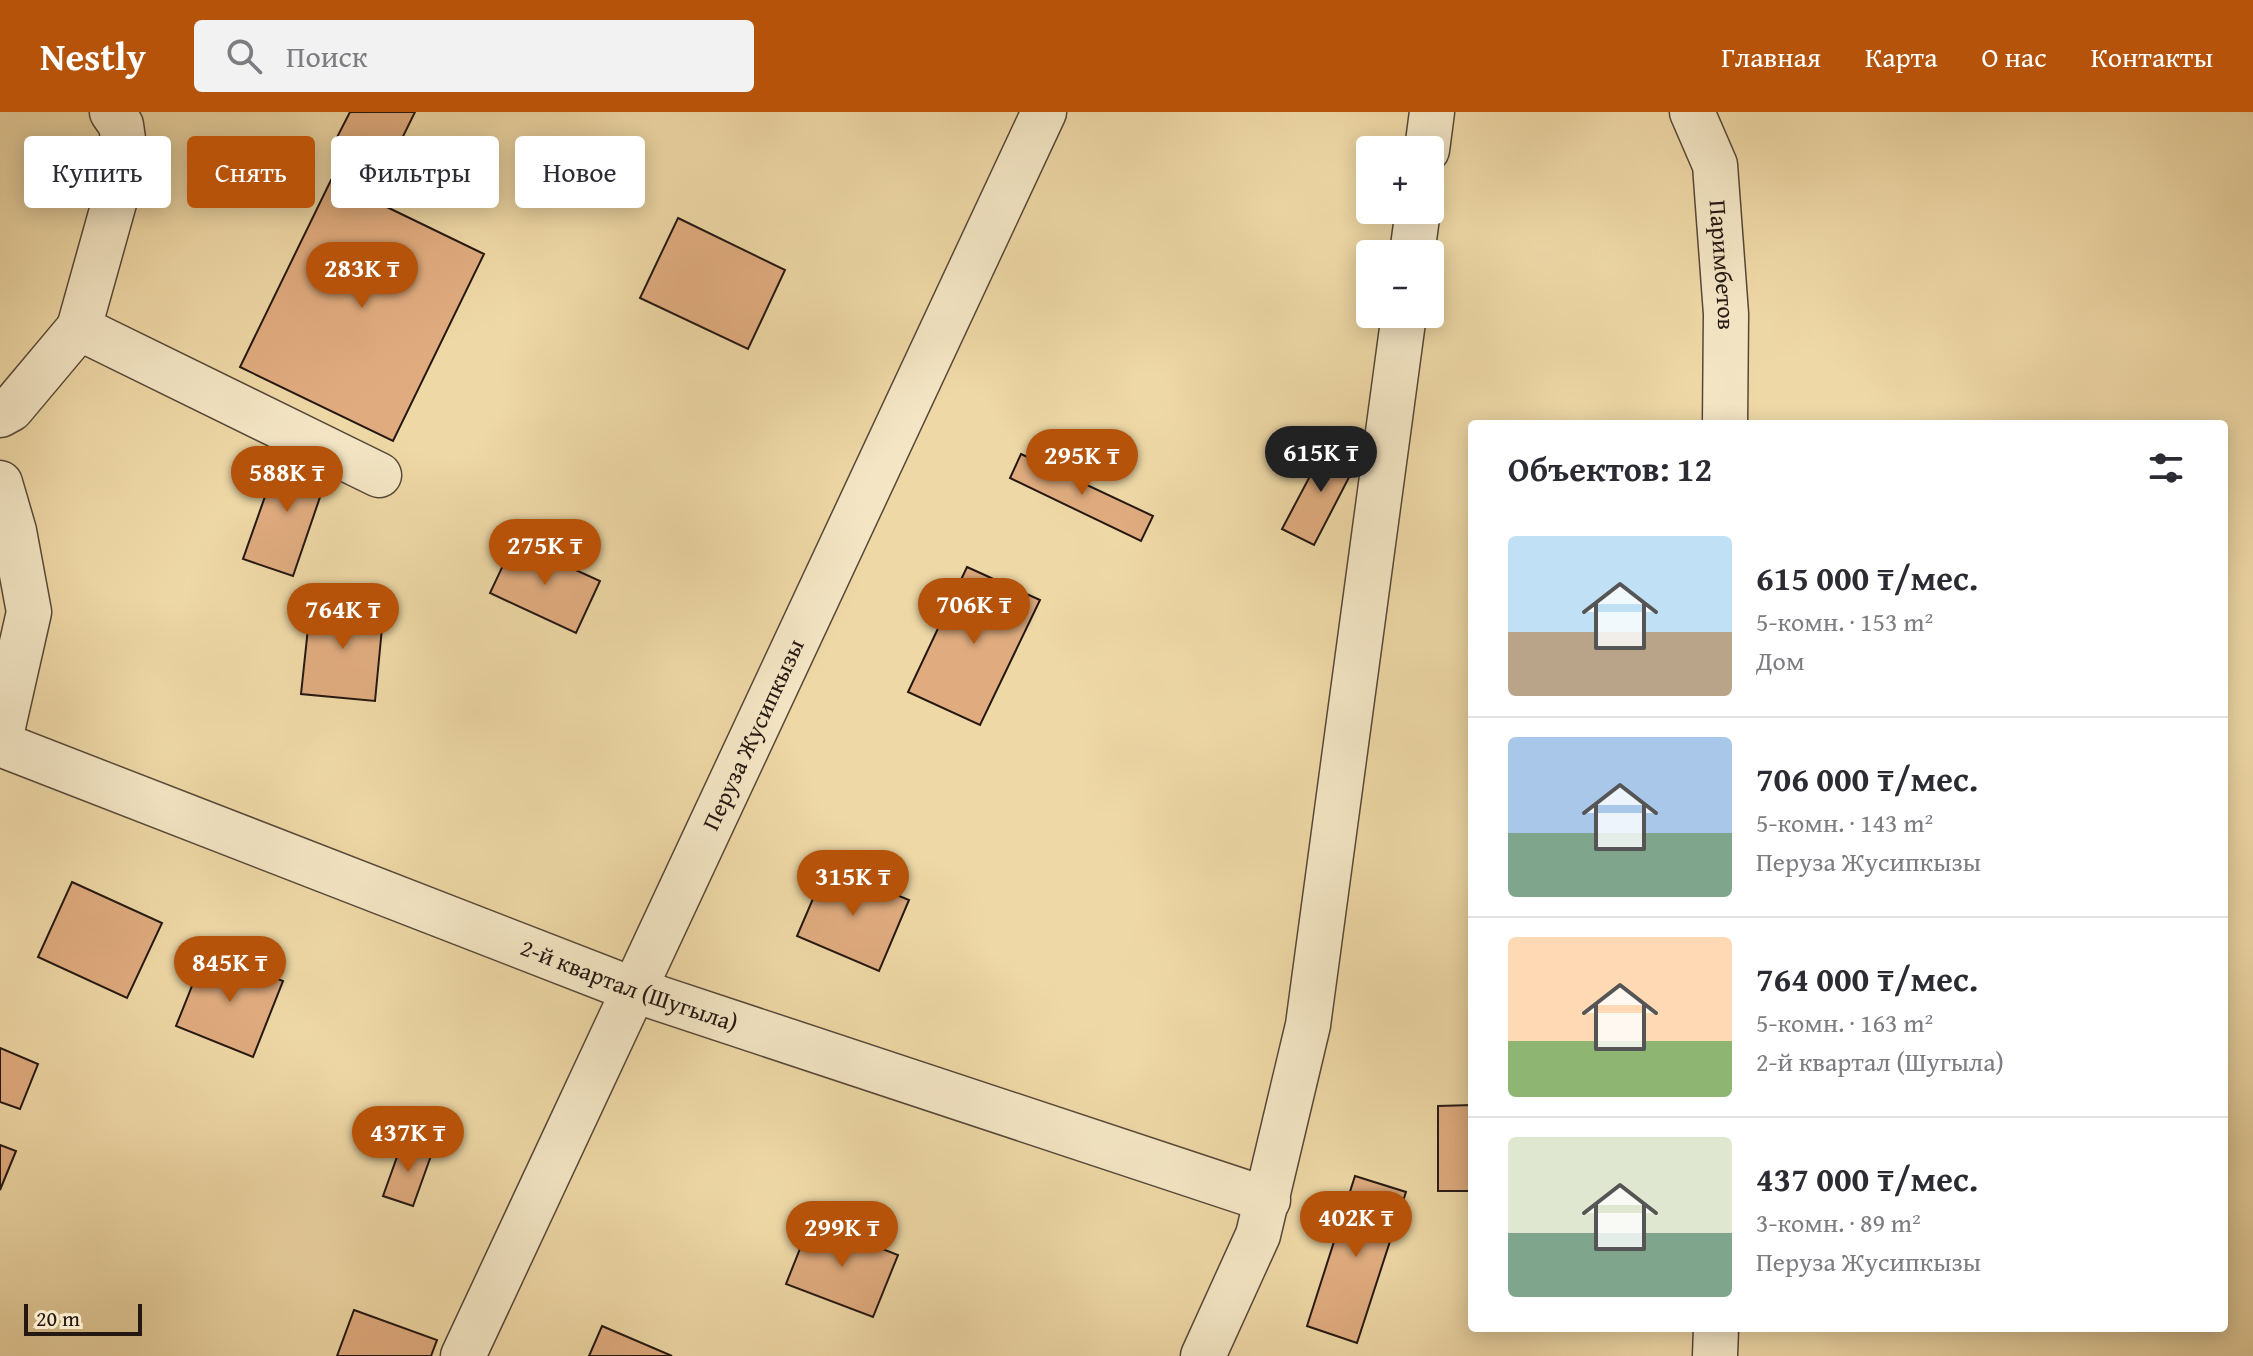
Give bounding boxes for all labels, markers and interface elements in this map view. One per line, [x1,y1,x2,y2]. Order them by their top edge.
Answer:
search box [194,20,754,92]
text: Nestly [40,28,146,84]
icon: search [222,34,266,78]
text: Поиск [286,34,368,78]
text: Главная [1721,36,1821,77]
text: Карта [1865,36,1937,77]
text: О нас [1981,36,2047,77]
text: Контакты [2091,36,2213,77]
chip: Купить [24,136,171,208]
chip: Снять [187,136,315,208]
chip: Фильтры [331,136,499,208]
chip: Новое [515,136,645,208]
map controls [1356,136,1444,328]
button: + [1356,136,1444,224]
street label: Паримбетов [1701,199,1744,330]
button: − [1356,240,1444,328]
pin: 283K ₸ [297,242,427,310]
text: 283K ₸ [324,248,400,287]
pin: 615K ₸ [1256,426,1386,494]
pin: 295K ₸ [1017,429,1147,497]
text: 615K ₸ [1283,432,1359,471]
text: 295K ₸ [1044,435,1120,474]
text: Объектов: 12 [1508,444,1712,493]
pin: 588K ₸ [222,446,352,514]
icon: filters [2144,446,2188,490]
text: 588K ₸ [249,452,325,491]
pin: 275K ₸ [480,519,610,587]
text: 275K ₸ [507,525,583,564]
text: 615 000 ₸/мес. [1756,553,1978,602]
icon: home [1572,568,1668,664]
pin: 706K ₸ [909,578,1039,646]
pin: 764K ₸ [278,583,408,651]
text: 706K ₸ [936,584,1012,623]
text: 764K ₸ [305,589,381,628]
text: 5-комн. · 153 m² [1756,602,1933,641]
street label: Перуза Жусипкызы [693,633,813,836]
text: Дом [1756,641,1804,680]
text: 706 000 ₸/мес. [1756,754,1978,803]
icon: home [1572,769,1668,865]
text: 5-комн. · 143 m² [1756,803,1933,842]
text: Перуза Жусипкызы [1756,842,1981,881]
pin: 315K ₸ [788,850,918,918]
text: 315K ₸ [815,856,891,895]
street label: 2-й квартал (Шугыла) [515,930,743,1040]
pin: 845K ₸ [165,936,295,1004]
text: 845K ₸ [192,942,268,981]
text: 764 000 ₸/мес. [1756,954,1978,1003]
icon: home [1572,969,1668,1065]
text: 5-комн. · 163 m² [1756,1003,1933,1042]
text: 2-й квартал (Шугыла) [1756,1042,2004,1081]
pin: 437K ₸ [343,1106,473,1174]
text: 437K ₸ [370,1112,446,1151]
text: 437 000 ₸/мес. [1756,1154,1978,1203]
icon: home [1572,1169,1668,1265]
pin: 402K ₸ [1291,1191,1421,1259]
text: 402K ₸ [1318,1197,1394,1236]
pin: 299K ₸ [777,1201,907,1269]
text: 3-комн. · 89 m² [1756,1203,1921,1242]
text: 299K ₸ [804,1207,880,1246]
text: Перуза Жусипкызы [1756,1242,1981,1281]
scale bar [24,1300,142,1336]
text: 20 m [36,1302,80,1334]

